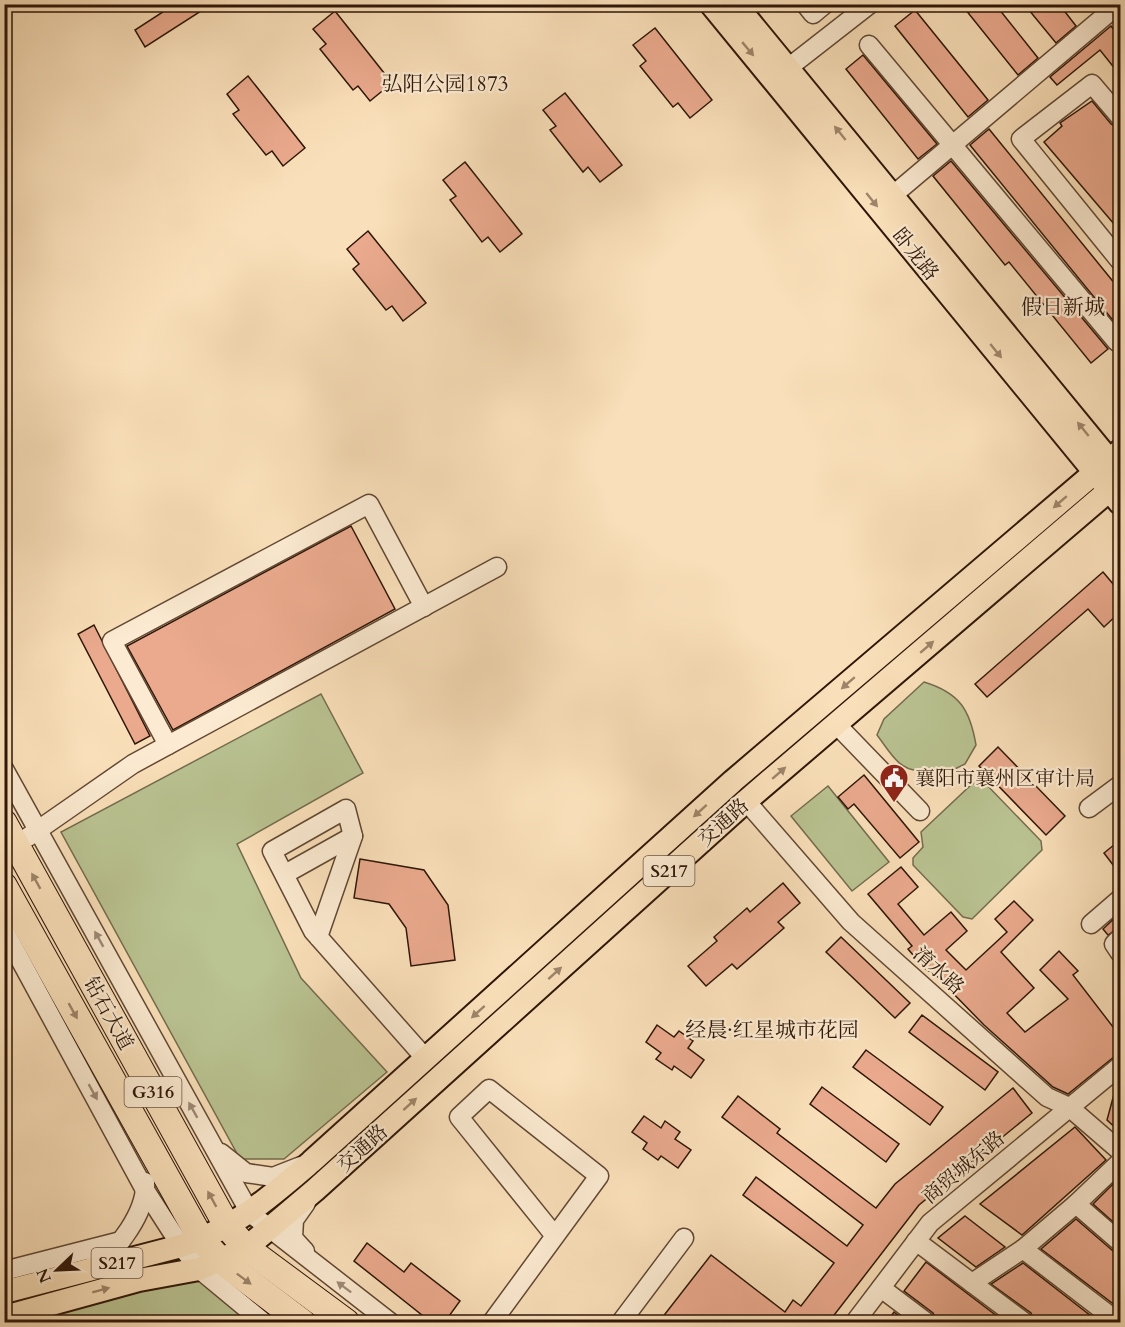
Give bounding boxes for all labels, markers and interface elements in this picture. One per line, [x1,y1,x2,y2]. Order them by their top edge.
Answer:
one-way arrow [742,42,754,57]
district label: 弘阳公园1873 [381,70,509,99]
one-way arrow [834,125,847,140]
one-way arrow [866,192,879,208]
street label: 卧龙路 [886,223,945,286]
district label: 假日新城 [1021,293,1105,322]
one-way arrow [989,343,1002,358]
one-way arrow [1077,421,1090,437]
one-way arrow [1053,495,1068,508]
one-way arrow [919,640,935,653]
one-way arrow [841,676,856,689]
public building icon: 襄阳市襄州区审计局 [878,762,910,804]
place label: 襄阳市襄州区审计局 [915,765,1095,792]
one-way arrow [771,767,786,780]
street label: 交通路 [692,792,755,852]
one-way arrow [693,804,708,818]
road number: S217 [644,856,694,886]
one-way arrow [31,872,41,889]
one-way arrow [94,931,104,948]
street label: 淯水路 [907,940,970,1000]
one-way arrow [547,967,562,980]
street label: 钻石大道 [77,972,140,1055]
one-way arrow [68,1003,78,1020]
one-way arrow [471,1005,486,1018]
district label: 经晨·红星城市花园 [685,1016,859,1045]
road number: G316 [124,1077,182,1107]
one-way arrow [88,1084,98,1101]
one-way arrow [403,1097,418,1111]
one-way arrow [188,1101,198,1118]
street label: 交通路 [331,1118,394,1178]
street label: 商贸城东路 [916,1125,1010,1210]
one-way arrow [207,1190,217,1207]
north arrow [27,1240,87,1300]
road number: S217 [92,1248,142,1278]
text: N [31,1265,57,1286]
one-way arrow [236,1273,252,1285]
one-way arrow [336,1281,352,1293]
one-way arrow [92,1285,110,1294]

